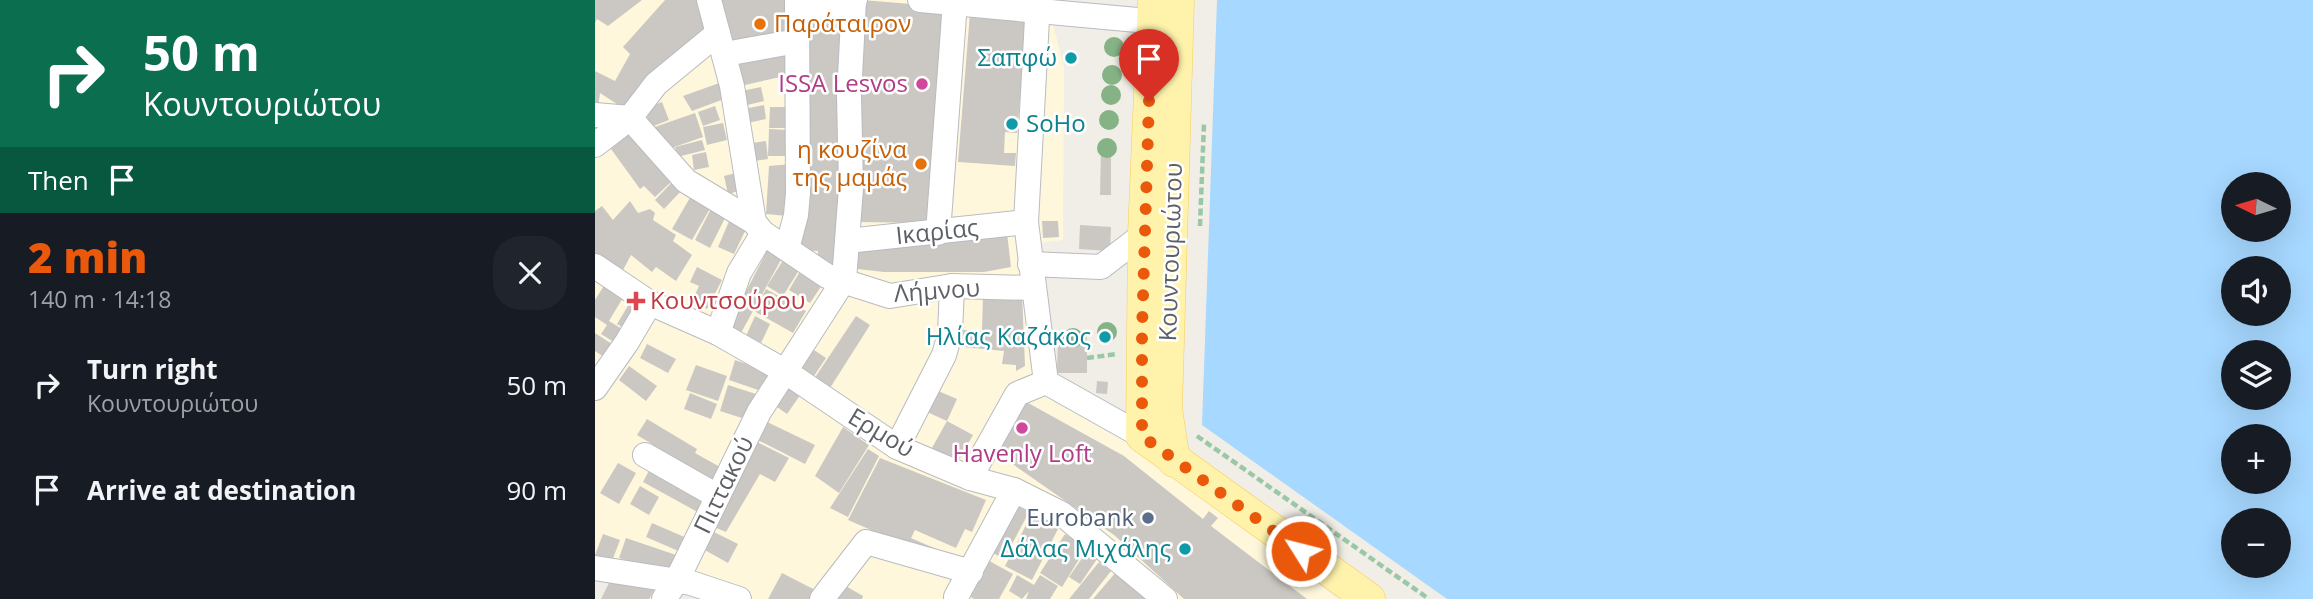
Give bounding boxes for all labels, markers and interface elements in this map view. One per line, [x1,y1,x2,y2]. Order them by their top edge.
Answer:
place label: Παράταιρον [774,6,911,39]
marker: Παράταιρον [752,16,768,32]
text: 50 m [143,19,260,85]
icon: right [28,28,119,119]
pin [1119,29,1179,101]
place label: Σαπφώ [977,40,1057,73]
icon: arrive [1130,40,1168,78]
marker: Σαπφώ [1063,50,1079,66]
place label: ISSA Lesvos [778,66,908,99]
marker: ISSA Lesvos [914,76,930,92]
text: Κουντουριώτου [143,82,381,125]
place label: SoΗo [1026,106,1086,139]
marker: SoΗo [1004,116,1020,132]
place label: η κουζίνα της μαμάς [793,132,907,193]
marker: η κουζίνα της μαμάς [913,156,929,172]
icon: arrive [103,161,141,199]
text: Then [28,162,89,198]
street label: Κουντουριώτου [1150,162,1189,342]
north arrow [2221,172,2291,242]
map controls [2221,172,2291,578]
street label: Ικαρίας [894,210,980,251]
text: 2 min [28,228,147,285]
button: close [493,236,567,310]
button: sound [2221,256,2291,326]
street label: Λήμνου [893,270,981,309]
text: 140 m · 14:18 [28,283,171,315]
place label: Κουντσούρου [650,283,805,316]
marker: Κουντσούρου [628,293,644,309]
place label: Ηλίας Καζάκος [926,319,1091,352]
marker: Ηλίας Καζάκος [1097,329,1113,345]
button: layers [2221,340,2291,410]
text: Turn right [87,351,218,387]
icon: right [28,366,66,404]
text: 50 m [506,367,567,403]
text: Κουντουριώτου [87,387,258,419]
street label: Ερμού [843,399,921,464]
marker: Havenly Loft [1014,420,1030,436]
button: + [2221,424,2291,494]
street label: Πιττακού [685,430,760,539]
place label: Havenly Loft [952,436,1092,469]
icon: arrive [28,471,66,509]
text: Arrive at destination [87,472,356,508]
text: 90 m [506,472,567,508]
place label: Eurobank [1026,500,1134,533]
button: − [2221,508,2291,578]
marker: Eurobank [1140,510,1156,526]
position arrow [1264,514,1338,588]
place label: Δάλας Μιχάλης [1001,531,1171,564]
marker: Δάλας Μιχάλης [1177,541,1193,557]

